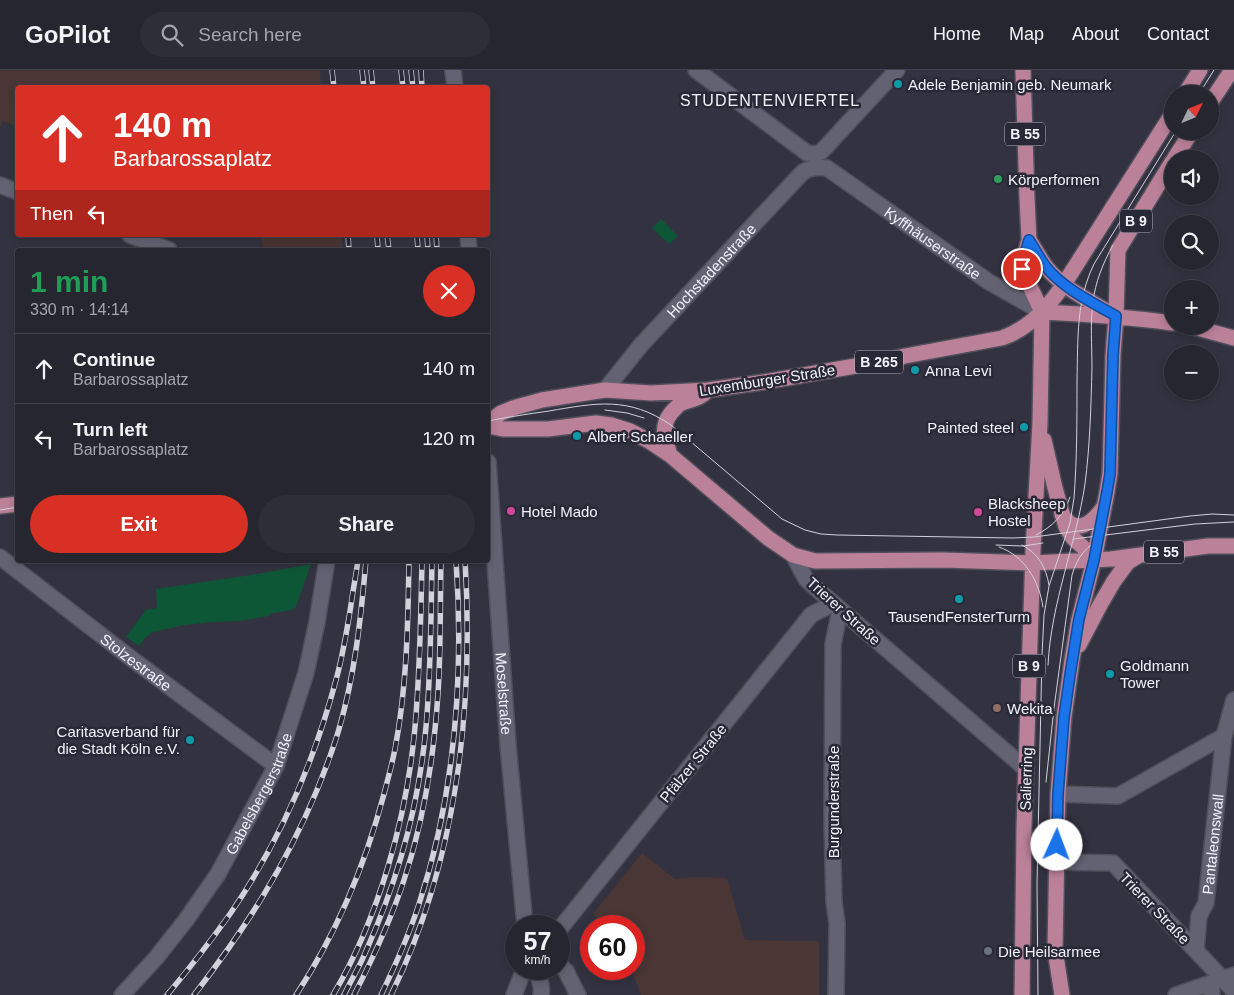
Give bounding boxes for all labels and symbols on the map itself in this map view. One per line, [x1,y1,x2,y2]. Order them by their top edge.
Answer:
place label: Adele Benjamin geb. Neumark [908,76,1112,93]
marker: Adele Benjamin geb. Neumark [892,78,904,90]
north arrow [1164,85,1219,140]
district label: STUDENTENVIERTEL [680,92,860,109]
road number: B 55 [1005,122,1045,146]
place label: Körperformen [1008,171,1100,188]
marker: Körperformen [992,173,1004,185]
street label: Kyffhäuserstraße [881,203,984,282]
road number: B 9 [1120,210,1152,232]
street label: Hochstadenstraße [663,220,759,321]
pin [1001,248,1043,290]
road number: B 265 [855,350,903,374]
street label: Luxemburger Straße [698,361,836,399]
place label: Anna Levi [925,362,992,379]
marker: Anna Levi [909,364,921,376]
place label: Painted steel [927,419,1014,436]
marker: Painted steel [1018,421,1030,433]
place label: Albert Schaeller [587,428,693,445]
marker: Albert Schaeller [571,430,583,442]
place label: Blacksheep Hostel [988,495,1066,529]
place label: Hotel Mado [521,503,598,520]
marker: Hotel Mado [505,505,517,517]
marker: Blacksheep Hostel [972,506,984,518]
road number: B 55 [1144,541,1184,564]
street label: Trierer Straße [804,574,884,648]
marker: TausendFensterTurm [953,593,965,605]
place label: TausendFensterTurm [888,608,1030,625]
street label: Stolzestraße [98,630,175,694]
street label: Moselstraße [493,652,516,735]
road number: B 9 [1013,654,1045,678]
place label: Goldmann Tower [1120,657,1189,691]
marker: Goldmann Tower [1104,668,1116,680]
place label: Wekita [1007,700,1053,717]
marker: Wekita [991,702,1003,714]
street label: Pfälzer Straße [656,720,730,806]
place label: Caritasverband für die Stadt Köln e.V. [57,723,180,757]
street label: Gabelsbergerstraße [222,731,295,857]
marker: Caritasverband für die Stadt Köln e.V. [184,734,196,746]
street label: Burgunderstraße [825,746,842,858]
street label: Salierring [1016,747,1036,811]
street label: Pantaleonswall [1198,793,1226,895]
position arrow [1030,818,1082,870]
street label: Trierer Straße [1117,869,1193,947]
speed limit sign: 60 [580,915,645,980]
place label: Die Heilsarmee [998,943,1101,960]
marker: Die Heilsarmee [982,945,994,957]

